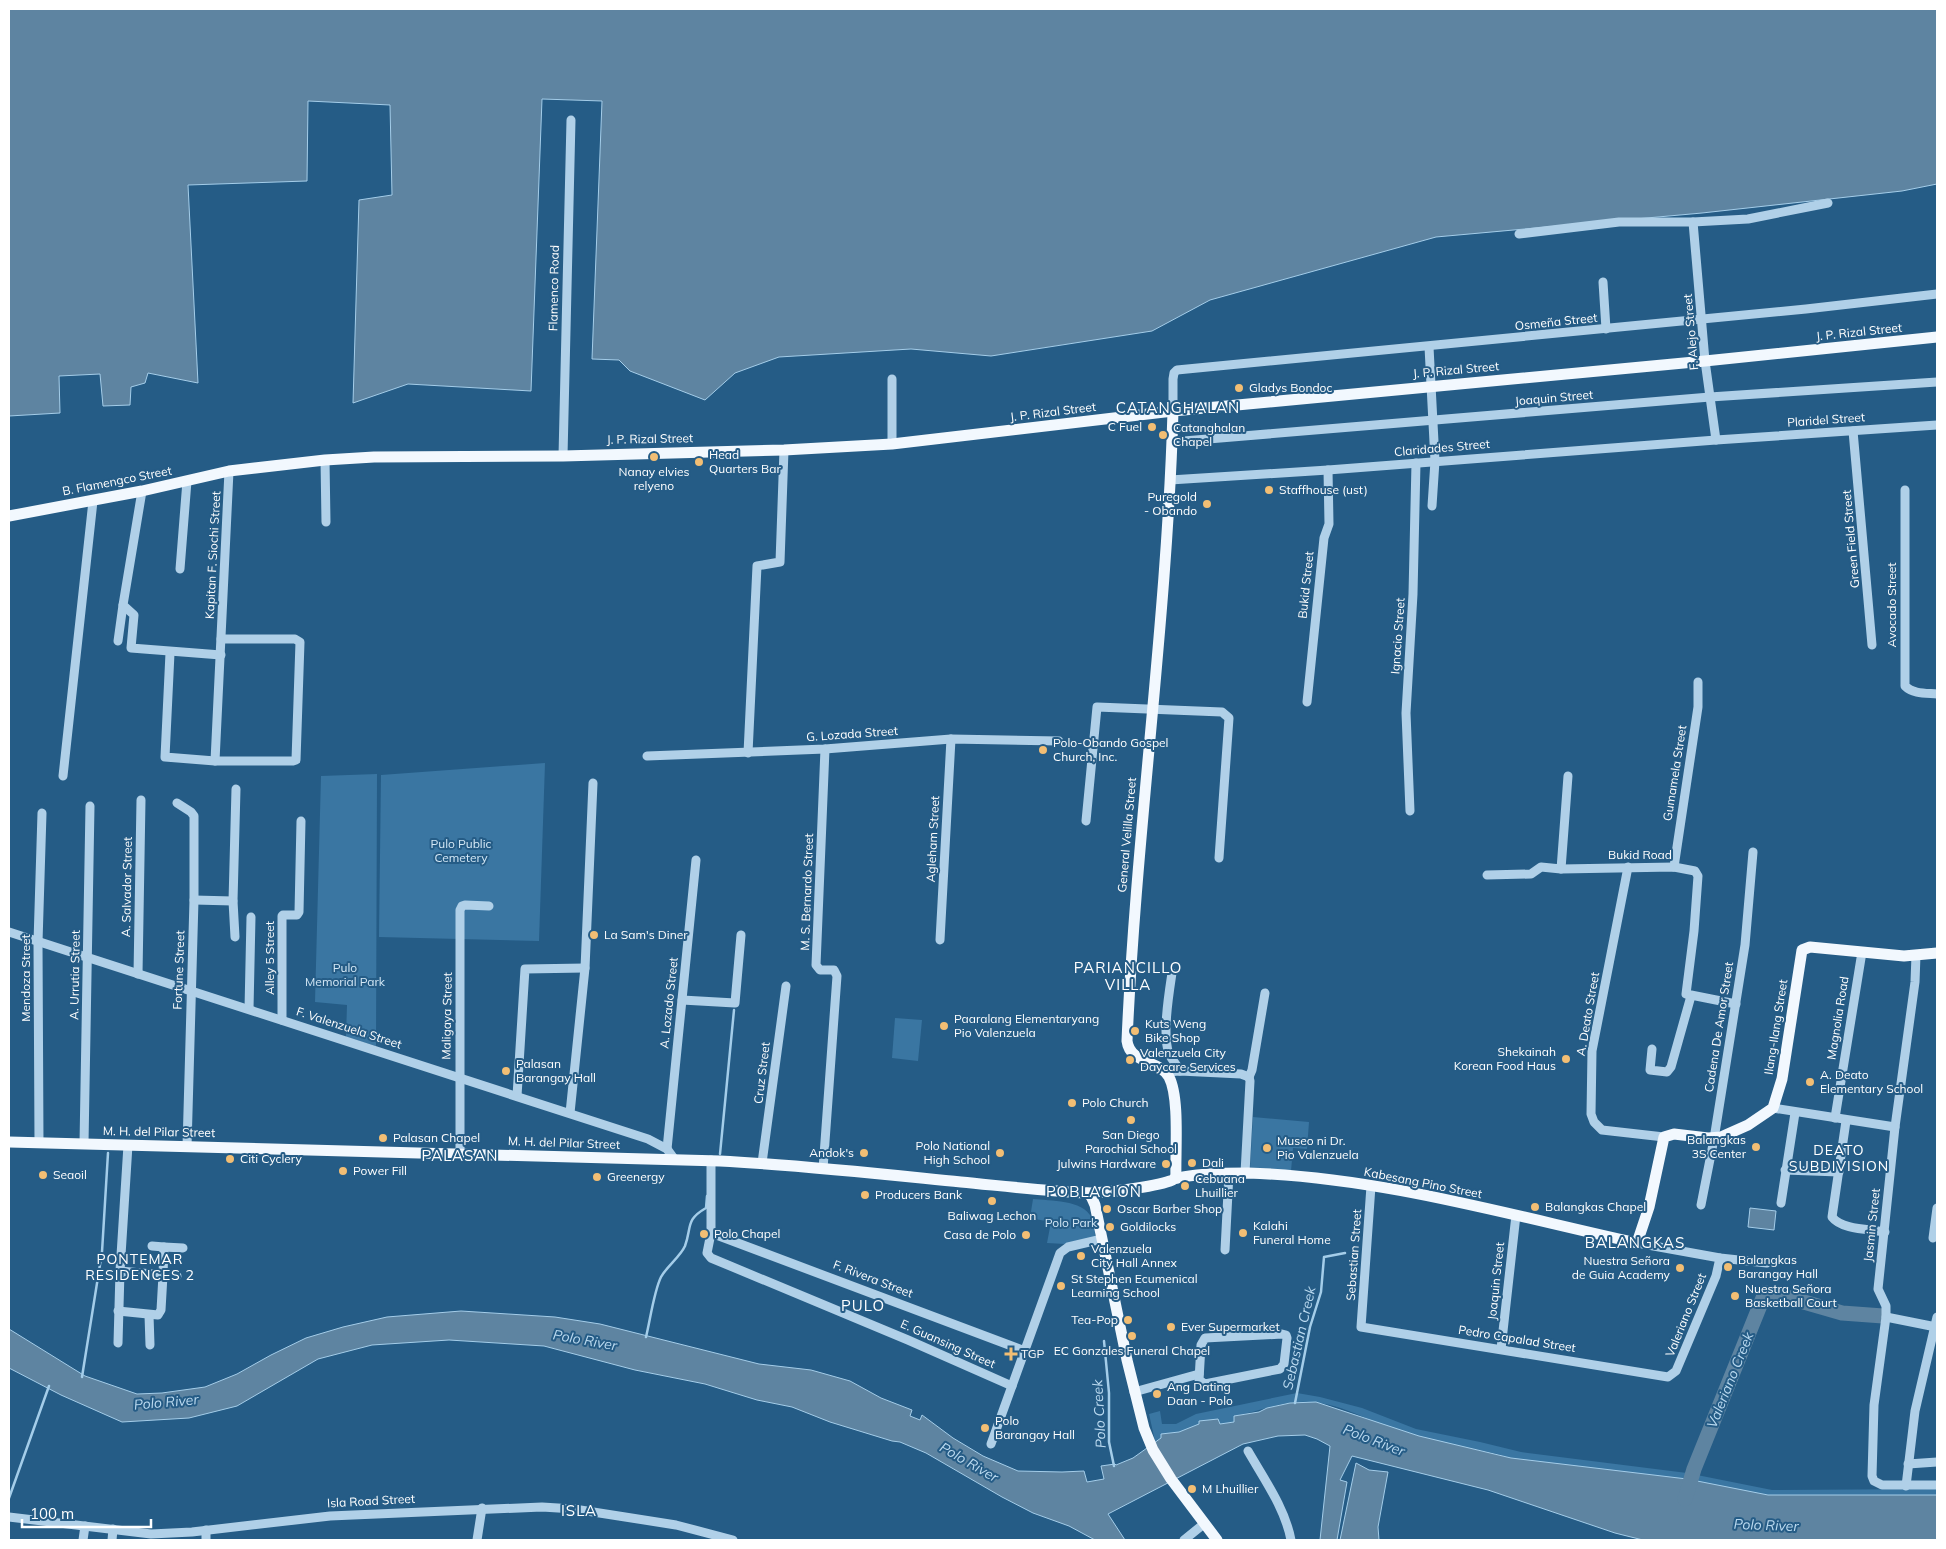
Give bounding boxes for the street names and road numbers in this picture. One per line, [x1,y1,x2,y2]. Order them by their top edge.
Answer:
street label: Flamenco Road [545,245,562,331]
street label: F. Alejo Street [1680,293,1701,371]
street label: Osmeña Street [1514,310,1598,333]
street label: J. P. Rizal Street [1815,320,1903,343]
street label: J. P. Rizal Street [1412,358,1500,381]
street label: Joaquin Street [1514,387,1594,408]
street label: J. P. Rizal Street [1009,399,1097,424]
street label: Plaridel Street [1787,409,1865,430]
street label: J. P. Rizal Street [607,430,693,447]
street label: Claridades Street [1394,436,1490,459]
street label: B. Flamengco Street [61,463,173,498]
street label: Green Field Street [1839,489,1862,589]
street label: Kapitan F. Siochi Street [202,491,223,619]
street label: Bukid Street [1295,551,1316,619]
street label: Avocado Street [1884,562,1899,648]
street label: Ignacio Street [1387,597,1408,675]
street label: G. Lozada Street [806,723,898,744]
street label: Gumamela Street [1660,724,1689,822]
street label: General Velilla Street [1114,777,1139,893]
street label: Agleham Street [923,795,942,883]
street label: M. S. Bernardo Street [797,833,816,951]
street label: A. Salvador Street [118,837,135,937]
street label: Bukid Road [1608,847,1672,862]
street label: Alley 5 Street [262,921,277,995]
street label: A. Urrutia Street [66,930,83,1020]
street label: Fortune Street [170,930,187,1010]
street label: Mendoza Street [18,934,33,1022]
street label: A. Lozado Street [656,956,681,1049]
street label: Cadena De Amor Street [1701,961,1736,1093]
street label: A. Deato Street [1573,971,1602,1057]
street label: Maligaya Street [438,972,455,1060]
street label: Magnolia Road [1824,975,1851,1061]
street label: Ilang-Ilang Street [1761,978,1790,1076]
street label: F. Valenzuela Street [295,1003,404,1052]
street label: Cruz Street [750,1041,773,1105]
street label: M. H. del Pilar Street [103,1123,215,1140]
street label: M. H. del Pilar Street [508,1133,620,1152]
street label: Kabesang Pino Street [1363,1164,1483,1201]
street label: Jasmin Street [1860,1187,1883,1262]
street label: Sebastian Street [1343,1209,1364,1301]
street label: Joaquin Street [1484,1241,1507,1321]
street label: F. Rivera Street [831,1256,915,1301]
street label: Valeriano Street [1662,1271,1709,1359]
street label: E. Guansing Street [898,1316,998,1371]
street label: Pedro Capalad Street [1457,1322,1577,1355]
street label: Isla Road Street [327,1491,415,1510]

